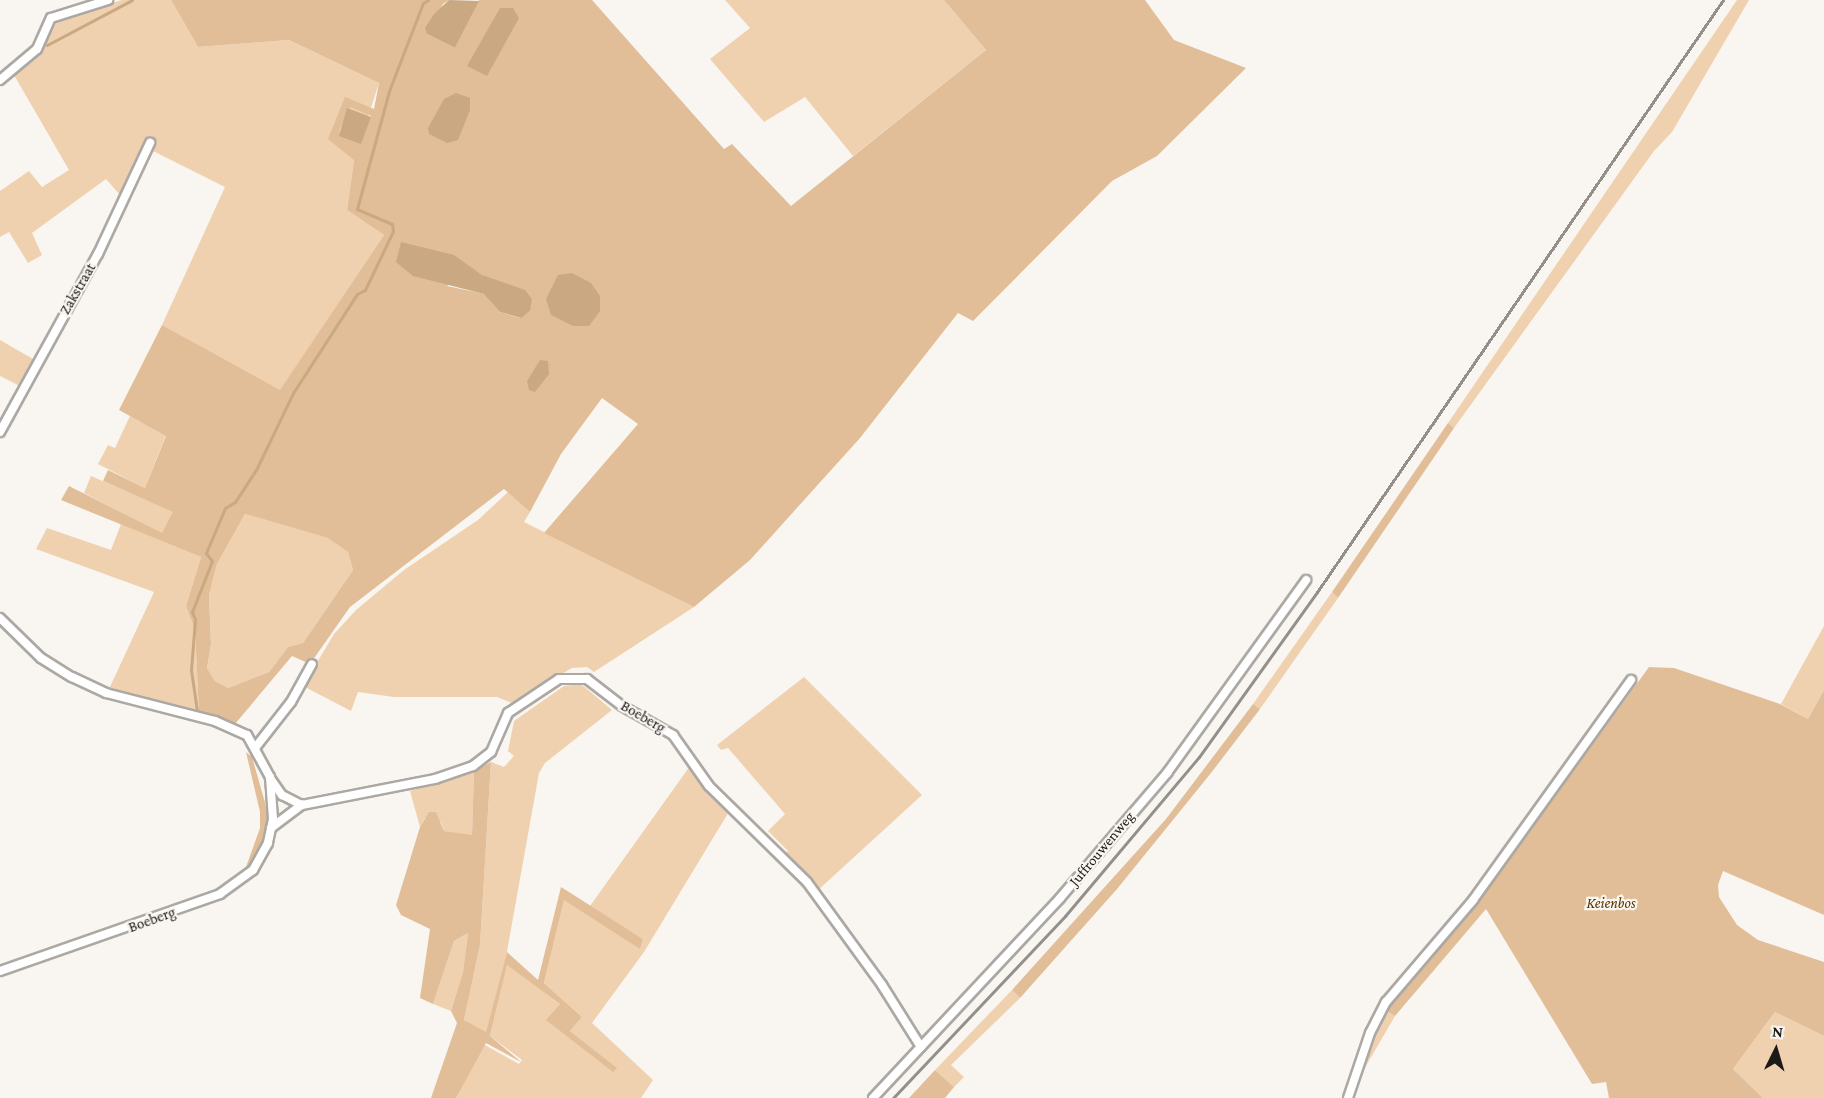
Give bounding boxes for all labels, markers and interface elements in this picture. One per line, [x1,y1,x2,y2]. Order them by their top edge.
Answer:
street label: Zakstraat [56,260,100,318]
street label: Boeberg [617,697,669,737]
street label: Juffrouwenweg [1066,808,1138,890]
park label: Keienbos [1586,895,1636,913]
street label: Boeberg [126,903,178,937]
north arrow [1746,1020,1806,1080]
text: N [1771,1023,1784,1041]

